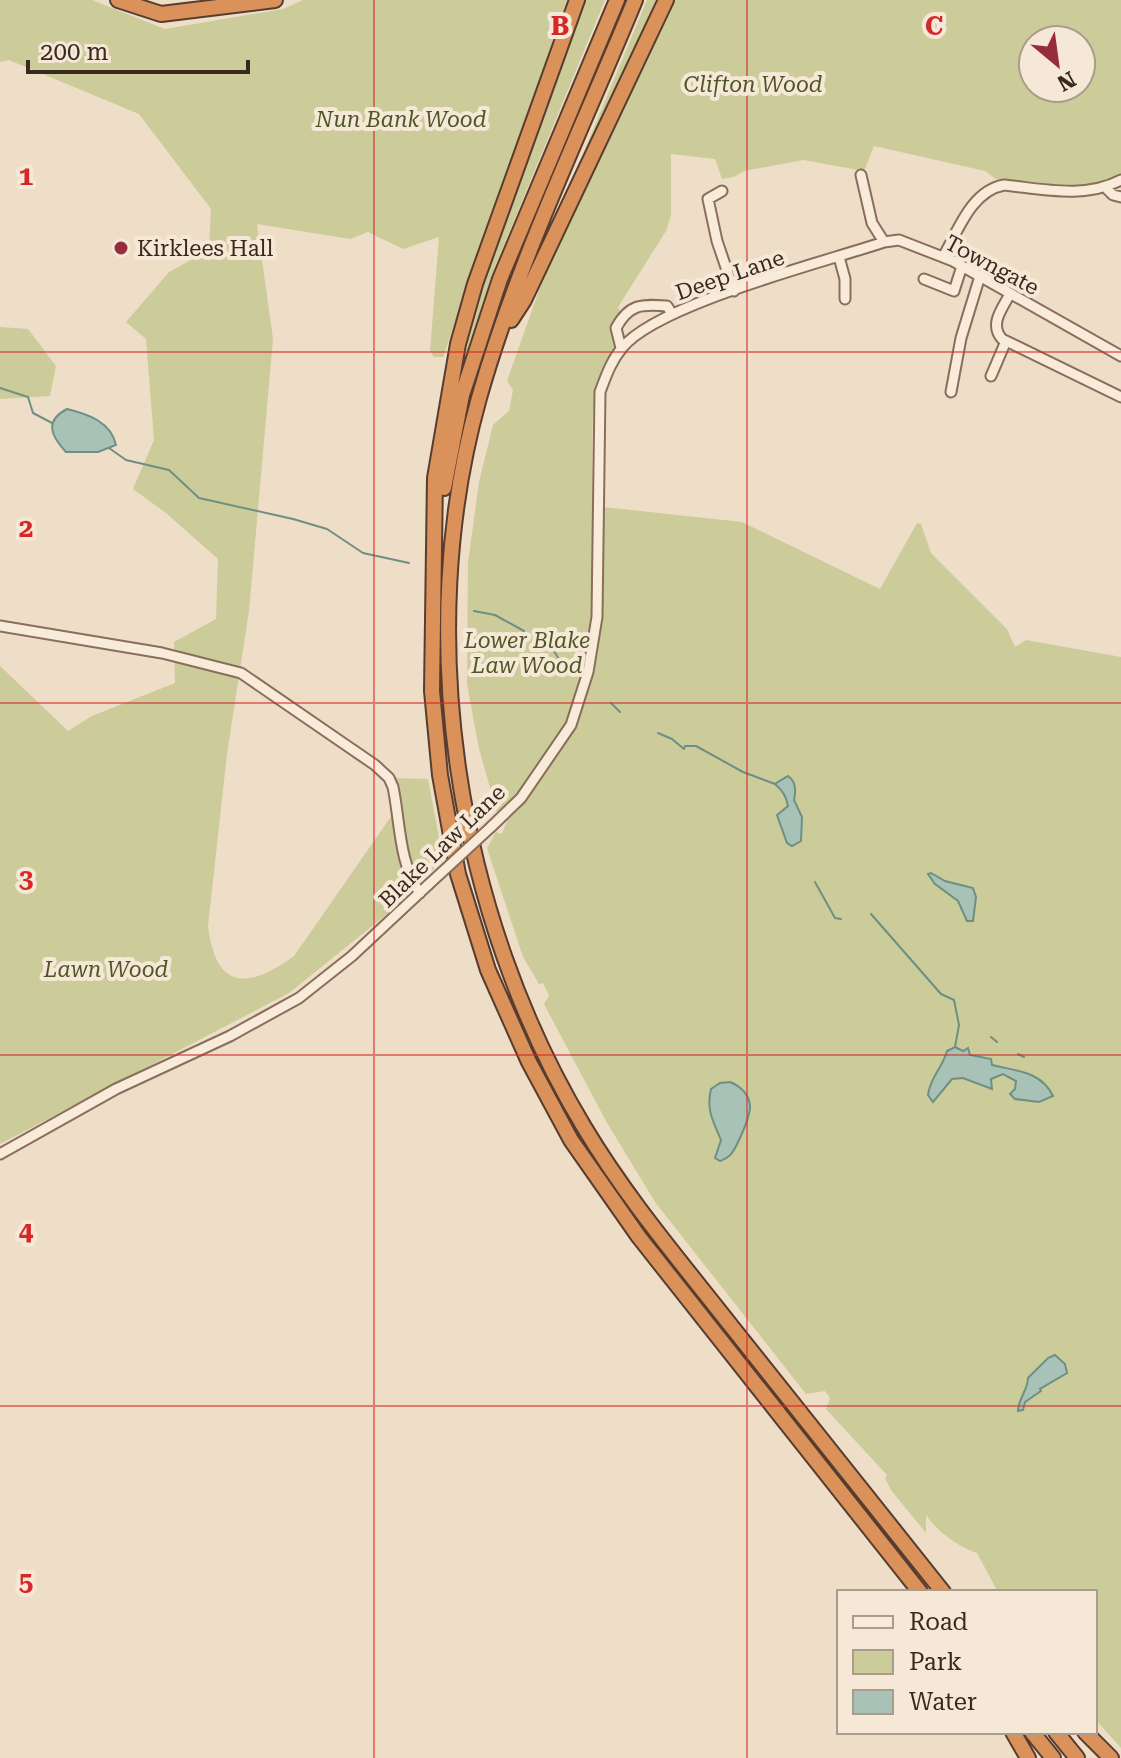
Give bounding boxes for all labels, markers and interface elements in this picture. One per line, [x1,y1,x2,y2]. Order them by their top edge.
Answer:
text: B [551,11,569,41]
text: C [925,11,943,41]
scale bar [28,24,248,74]
north arrow [1017,24,1097,104]
text: 200 m [40,38,108,66]
text: N [1053,66,1080,96]
park label: Clifton Wood [684,72,823,97]
park label: Nun Bank Wood [315,107,487,132]
text: 1 [19,161,33,191]
street label: Towngate [941,230,1043,300]
place label: Kirklees Hall [137,236,273,261]
marker: Kirklees Hall [112,239,130,257]
street label: Deep Lane [672,245,788,305]
text: 2 [19,513,33,543]
park label: Lower Blake Law Wood [463,628,590,678]
street label: Blake Law Lane [374,780,510,912]
text: 3 [19,864,33,894]
park label: Lawn Wood [43,957,169,982]
text: 4 [19,1216,34,1246]
text: 5 [19,1567,33,1597]
legend [837,1590,1097,1734]
text: Road [909,1608,968,1636]
text: Park [909,1648,962,1676]
text: Water [909,1688,977,1716]

